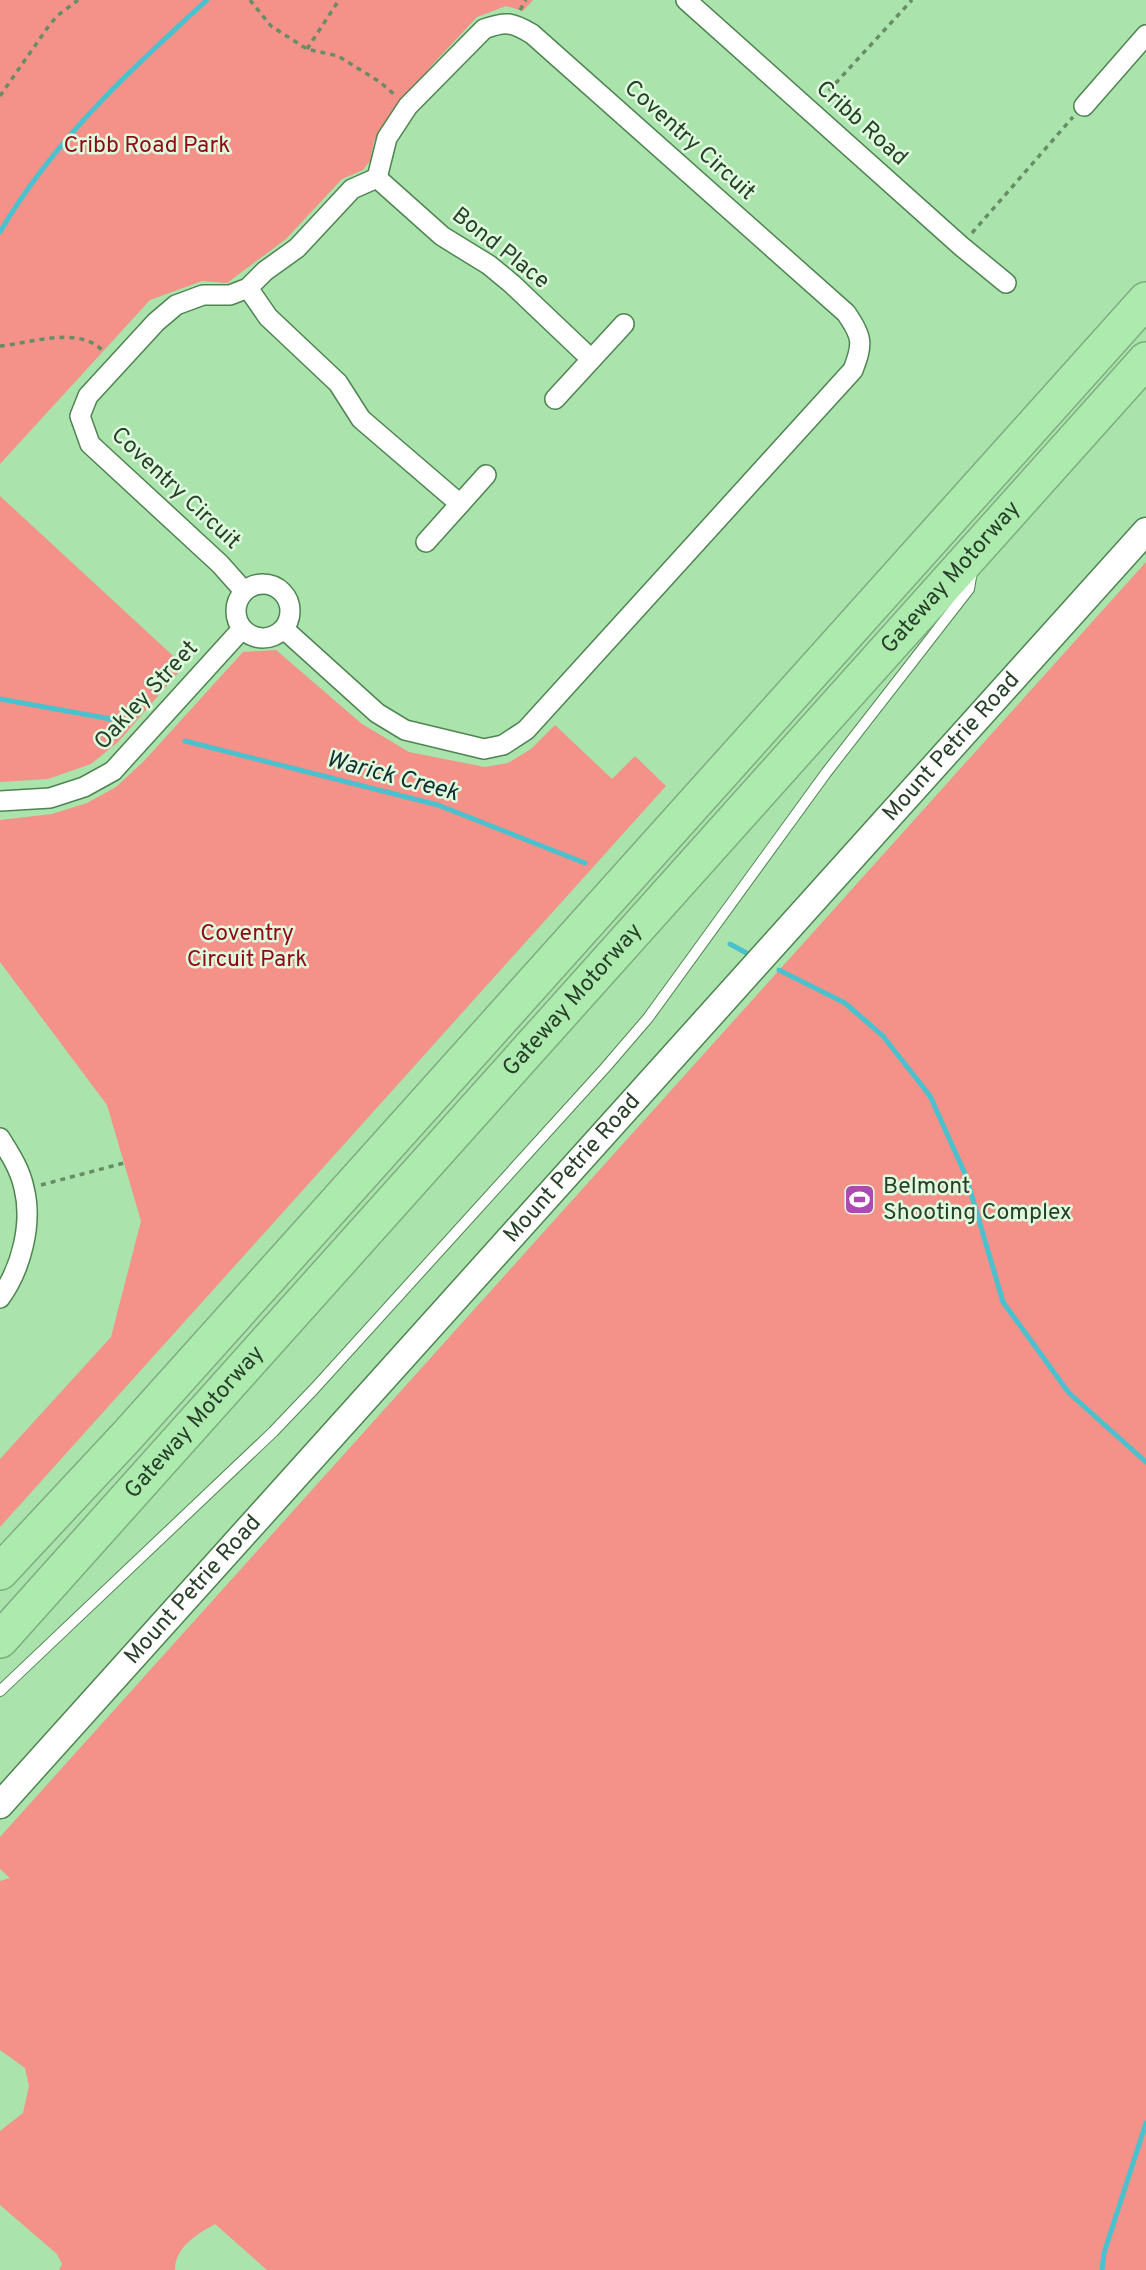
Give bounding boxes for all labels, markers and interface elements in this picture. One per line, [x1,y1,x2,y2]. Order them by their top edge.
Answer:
street label: Coventry Circuit [617,74,761,208]
street label: Cribb Road [809,75,913,173]
park label: Cribb Road Park [64,132,230,161]
street label: Bond Place [445,202,555,296]
street label: Coventry Circuit [104,421,246,557]
street label: Gateway Motorway [875,495,1027,660]
street label: Oakley Street [89,635,205,757]
street label: Mount Petrie Road [877,666,1026,828]
water label: Warick Creek [323,745,462,809]
street label: Gateway Motorway [497,917,649,1083]
park label: Coventry Circuit Park [187,920,307,975]
street label: Mount Petrie Road [498,1088,647,1249]
place label: Belmont Shooting Complex [883,1173,1072,1228]
sports icon: Belmont Shooting Complex [843,1183,877,1217]
street label: Gateway Motorway [119,1340,271,1505]
street label: Mount Petrie Road [118,1509,268,1671]

